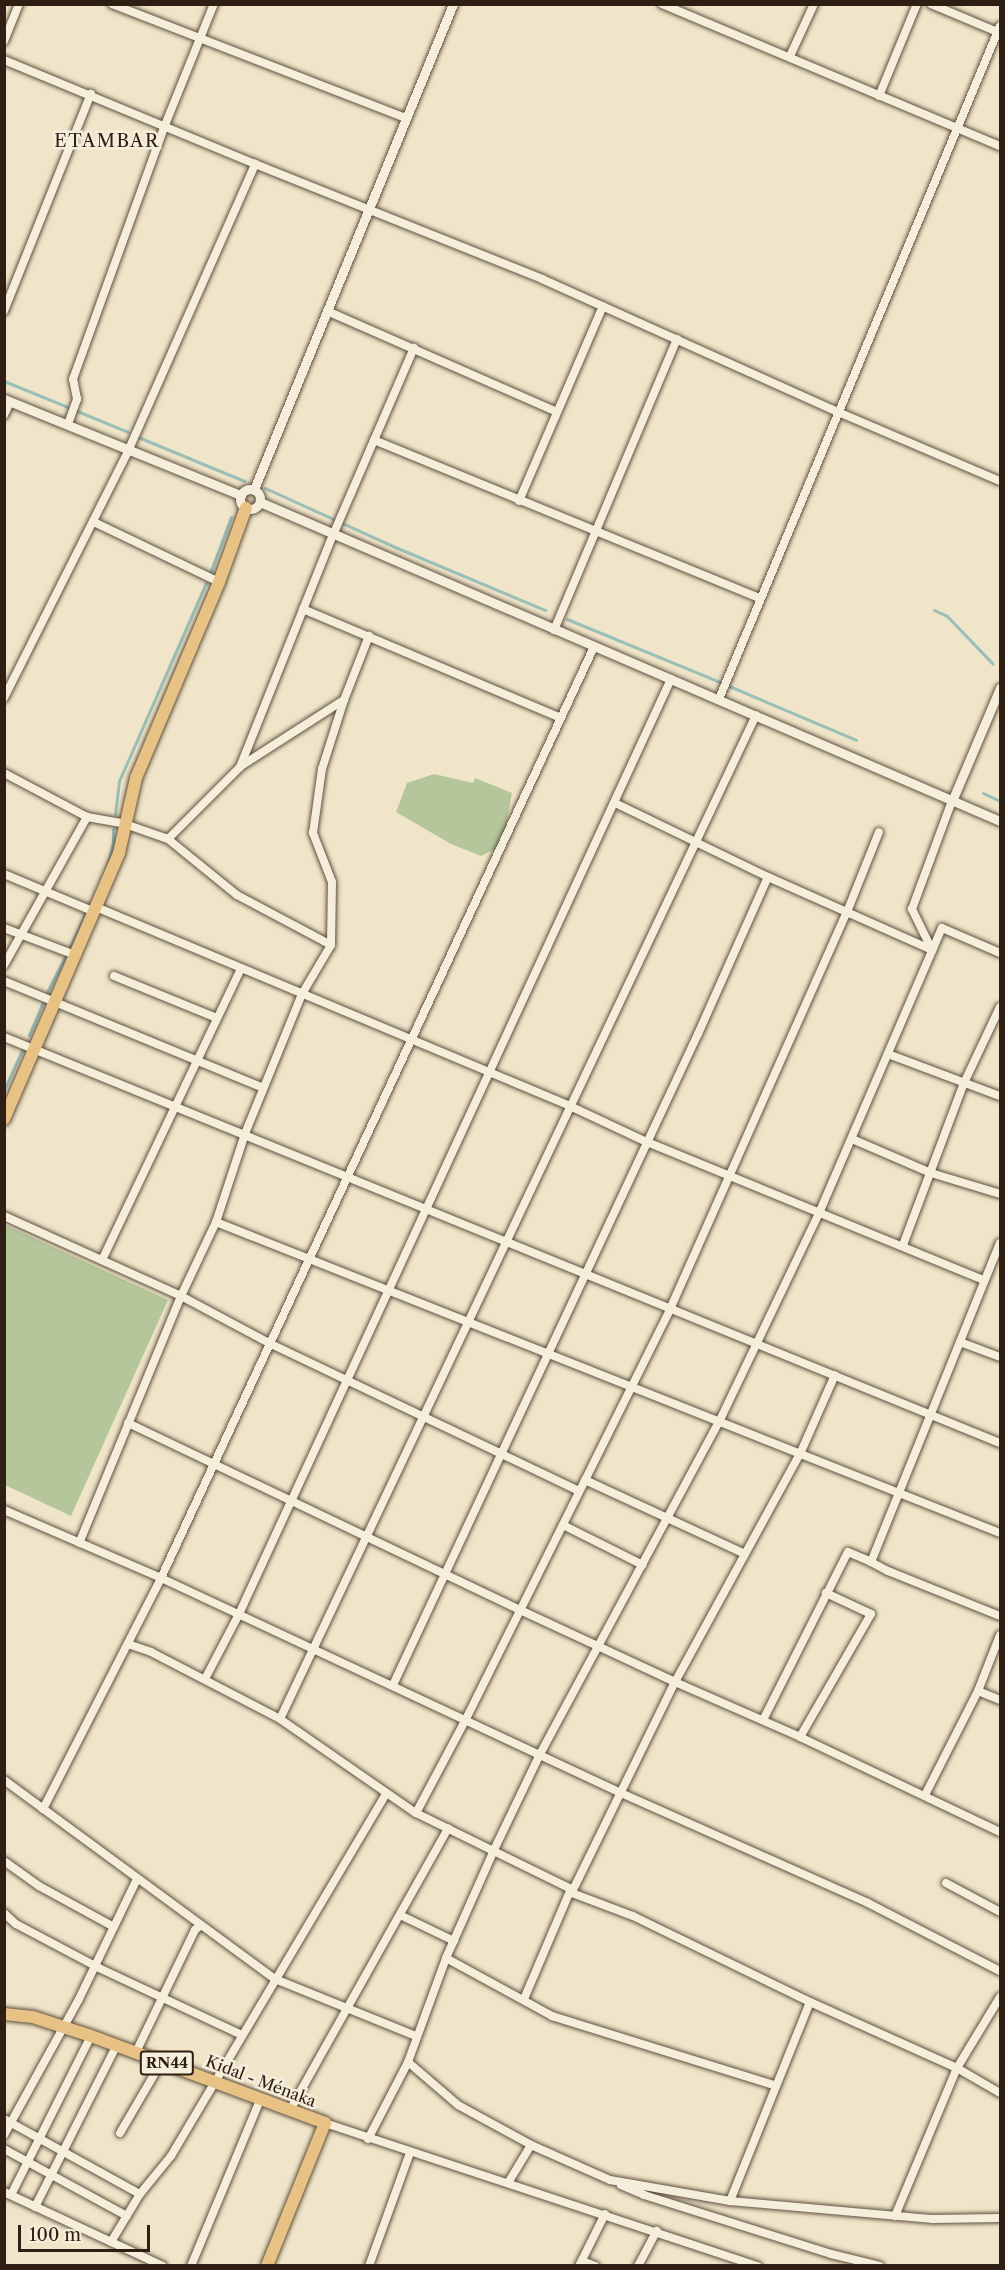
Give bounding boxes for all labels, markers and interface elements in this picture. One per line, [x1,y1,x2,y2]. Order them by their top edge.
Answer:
district label: ETAMBAR [54,130,160,152]
road number: RN44 [138,2051,195,2075]
street label: Kidal - Ménaka [203,2051,319,2111]
scale bar [21,2213,153,2251]
text: 100 m [29,2224,81,2246]

